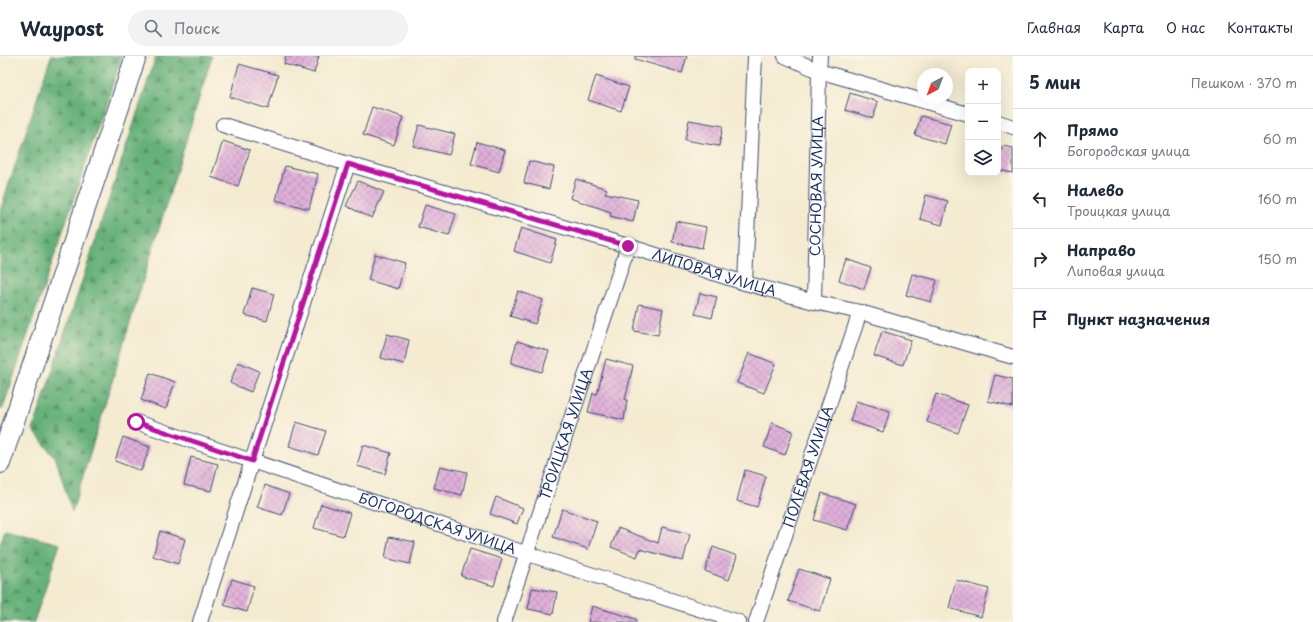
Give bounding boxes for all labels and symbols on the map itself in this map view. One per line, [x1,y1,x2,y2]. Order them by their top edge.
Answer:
north arrow [917,68,953,104]
street label: СОСНОВАЯ УЛИЦА [804,115,828,256]
route end [619,237,637,255]
street label: ЛИПОВАЯ УЛИЦА [650,243,779,301]
street label: ТРОИЦКАЯ УЛИЦА [534,365,597,502]
street label: ПОЛЕВАЯ УЛИЦА [777,402,838,530]
route start [127,413,145,431]
street label: БОГОРОДСКАЯ УЛИЦА [356,487,519,559]

